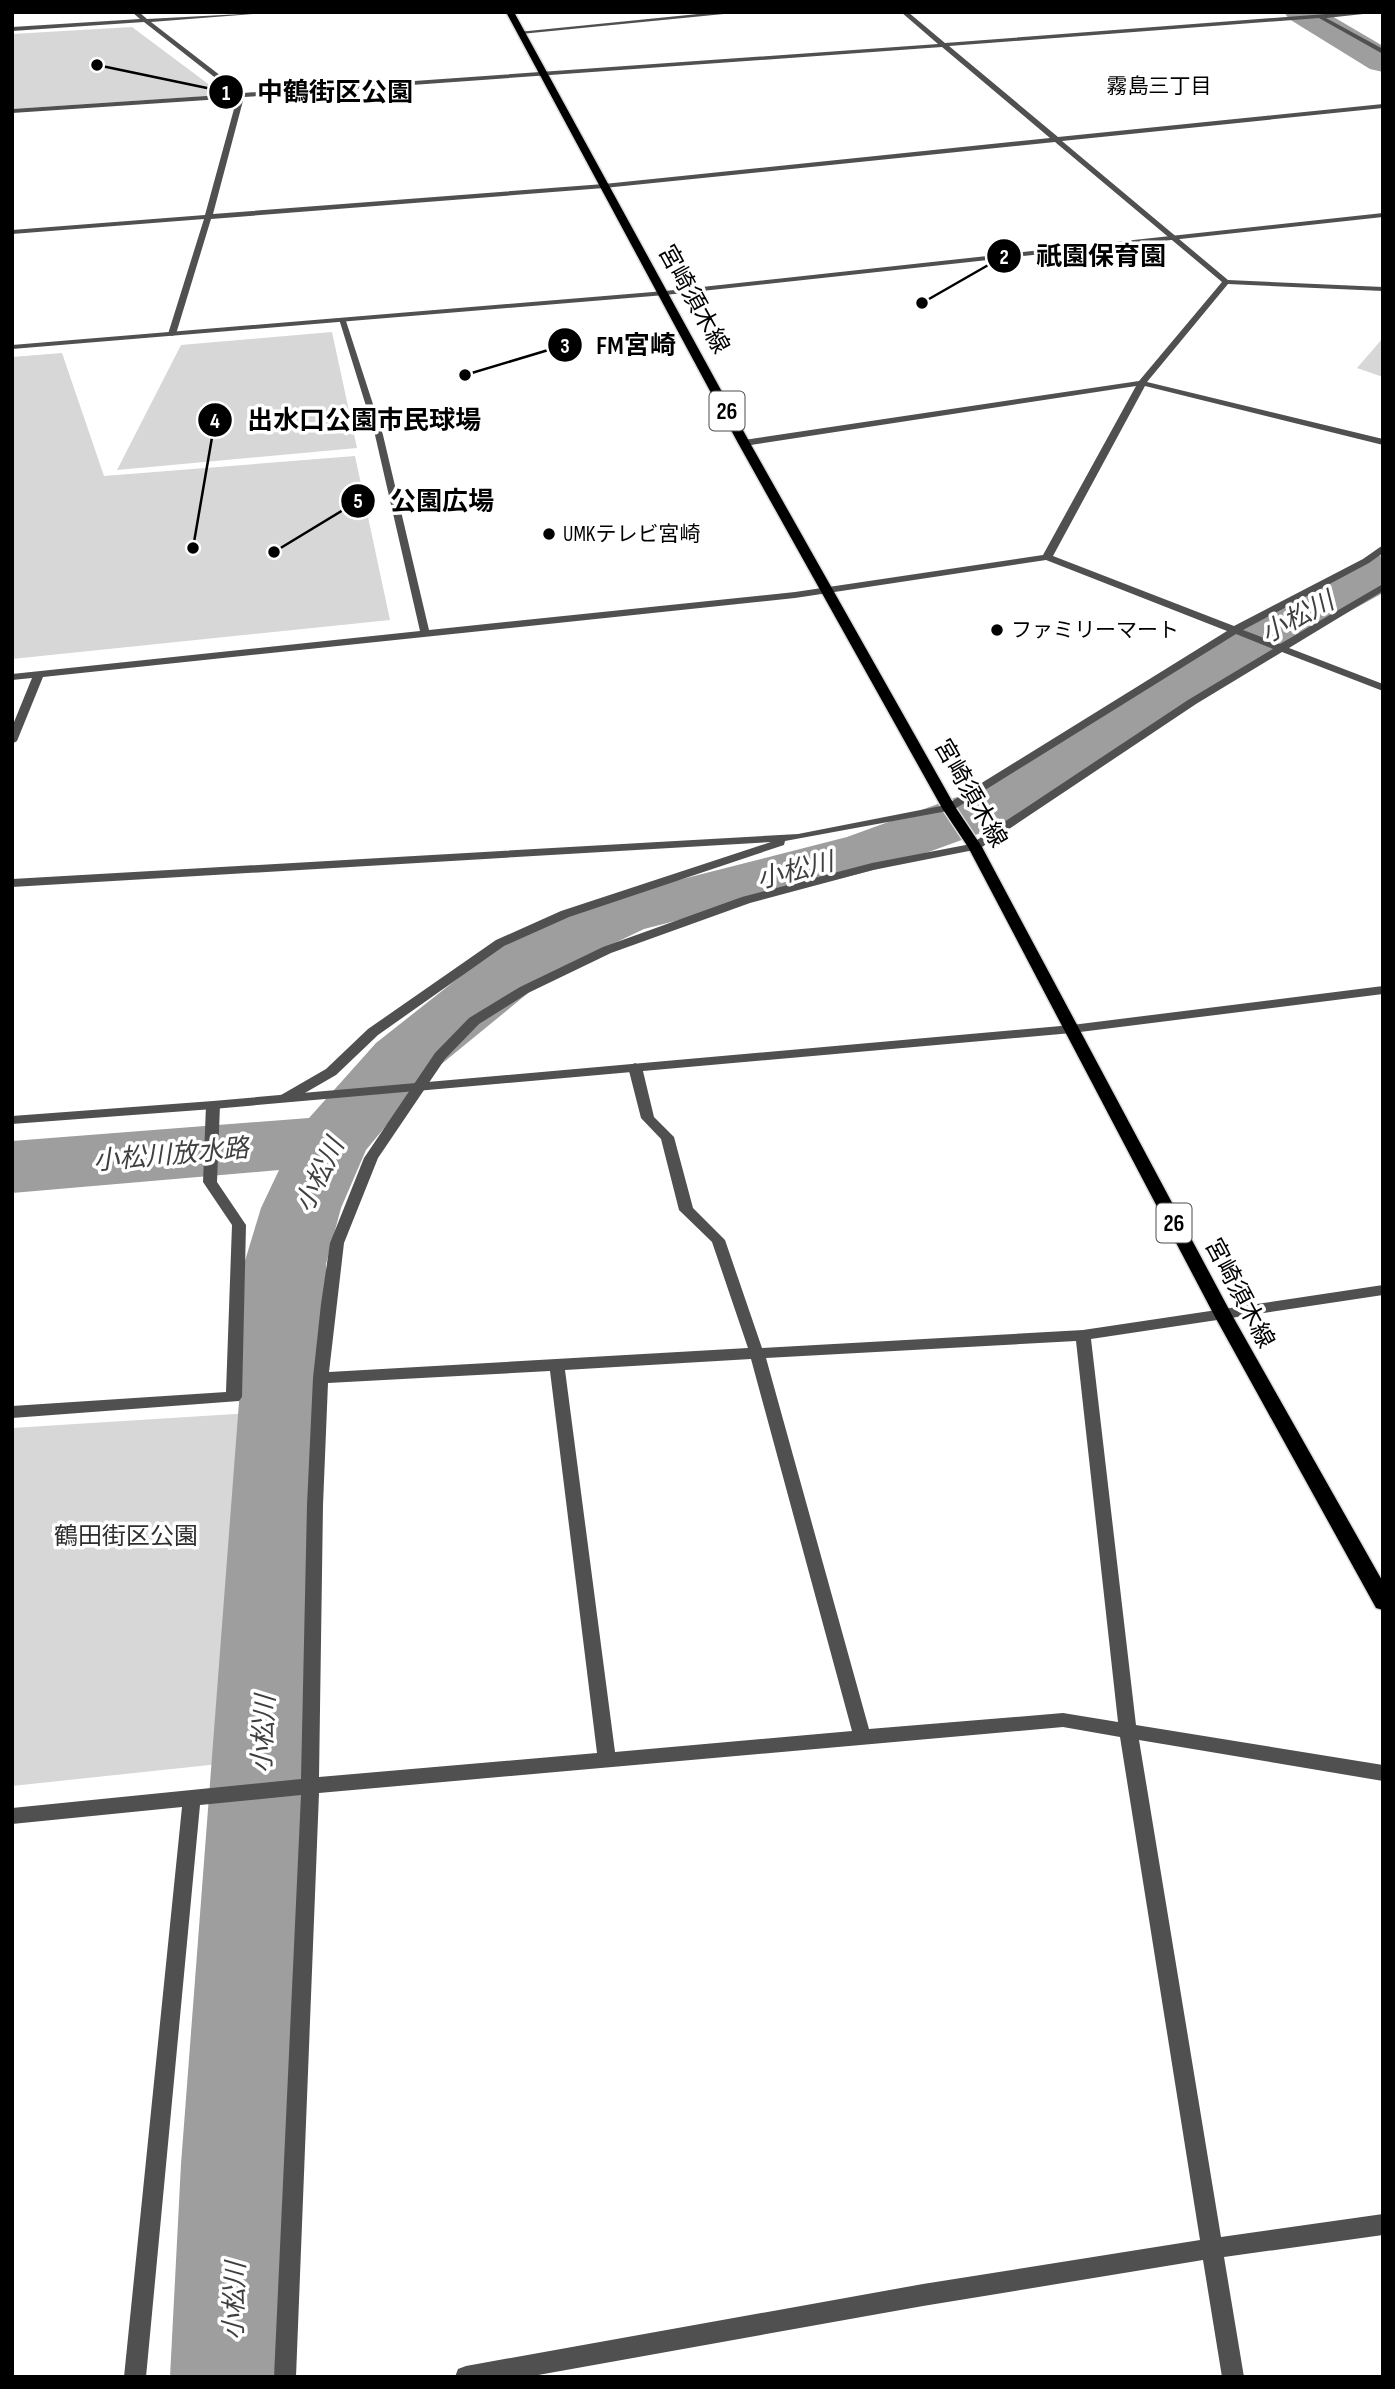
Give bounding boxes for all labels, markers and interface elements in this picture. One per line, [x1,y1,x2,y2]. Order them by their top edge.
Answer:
callout: 中鶴街区公園 [208,69,427,116]
district label: 霧島三丁目 [1107,74,1212,99]
text: 中鶴街区公園 [257,78,413,109]
text: 1 [222,81,230,106]
callout: 祇園保育園 [987,233,1180,280]
street label: 宮崎須木線 [652,240,735,359]
text: 祇園保育園 [1036,242,1166,273]
text: 2 [999,245,1009,270]
callout: FM宮崎 [547,322,689,369]
text: FM宮崎 [596,331,676,362]
text: 3 [560,334,570,359]
road number: 26 [710,392,744,430]
callout: 出水口公園市民球場 [198,397,495,444]
text: 出水口公園市民球場 [247,406,481,437]
text: 4 [210,409,220,434]
callout: 公園広場 [341,478,508,525]
text: 公園広場 [390,487,494,518]
text: 5 [353,489,363,514]
place label: UMKテレビ宮崎 [563,522,700,547]
marker: UMKテレビ宮崎 [541,526,557,542]
water label: 小松川 [1256,585,1342,650]
place label: ファミリーマート [1011,618,1179,643]
marker: ファミリーマート [989,622,1005,638]
street label: 宮崎須木線 [928,734,1013,852]
water label: 小松川 [754,846,840,896]
water label: 小松川 [289,1131,353,1218]
water label: 小松川放水路 [92,1133,252,1178]
road number: 26 [1156,1204,1192,1242]
street label: 宮崎須木線 [1199,1233,1281,1353]
park label: 鶴田街区公園 [54,1522,198,1551]
water label: 小松川 [247,1691,282,1774]
water label: 小松川 [219,2259,252,2341]

